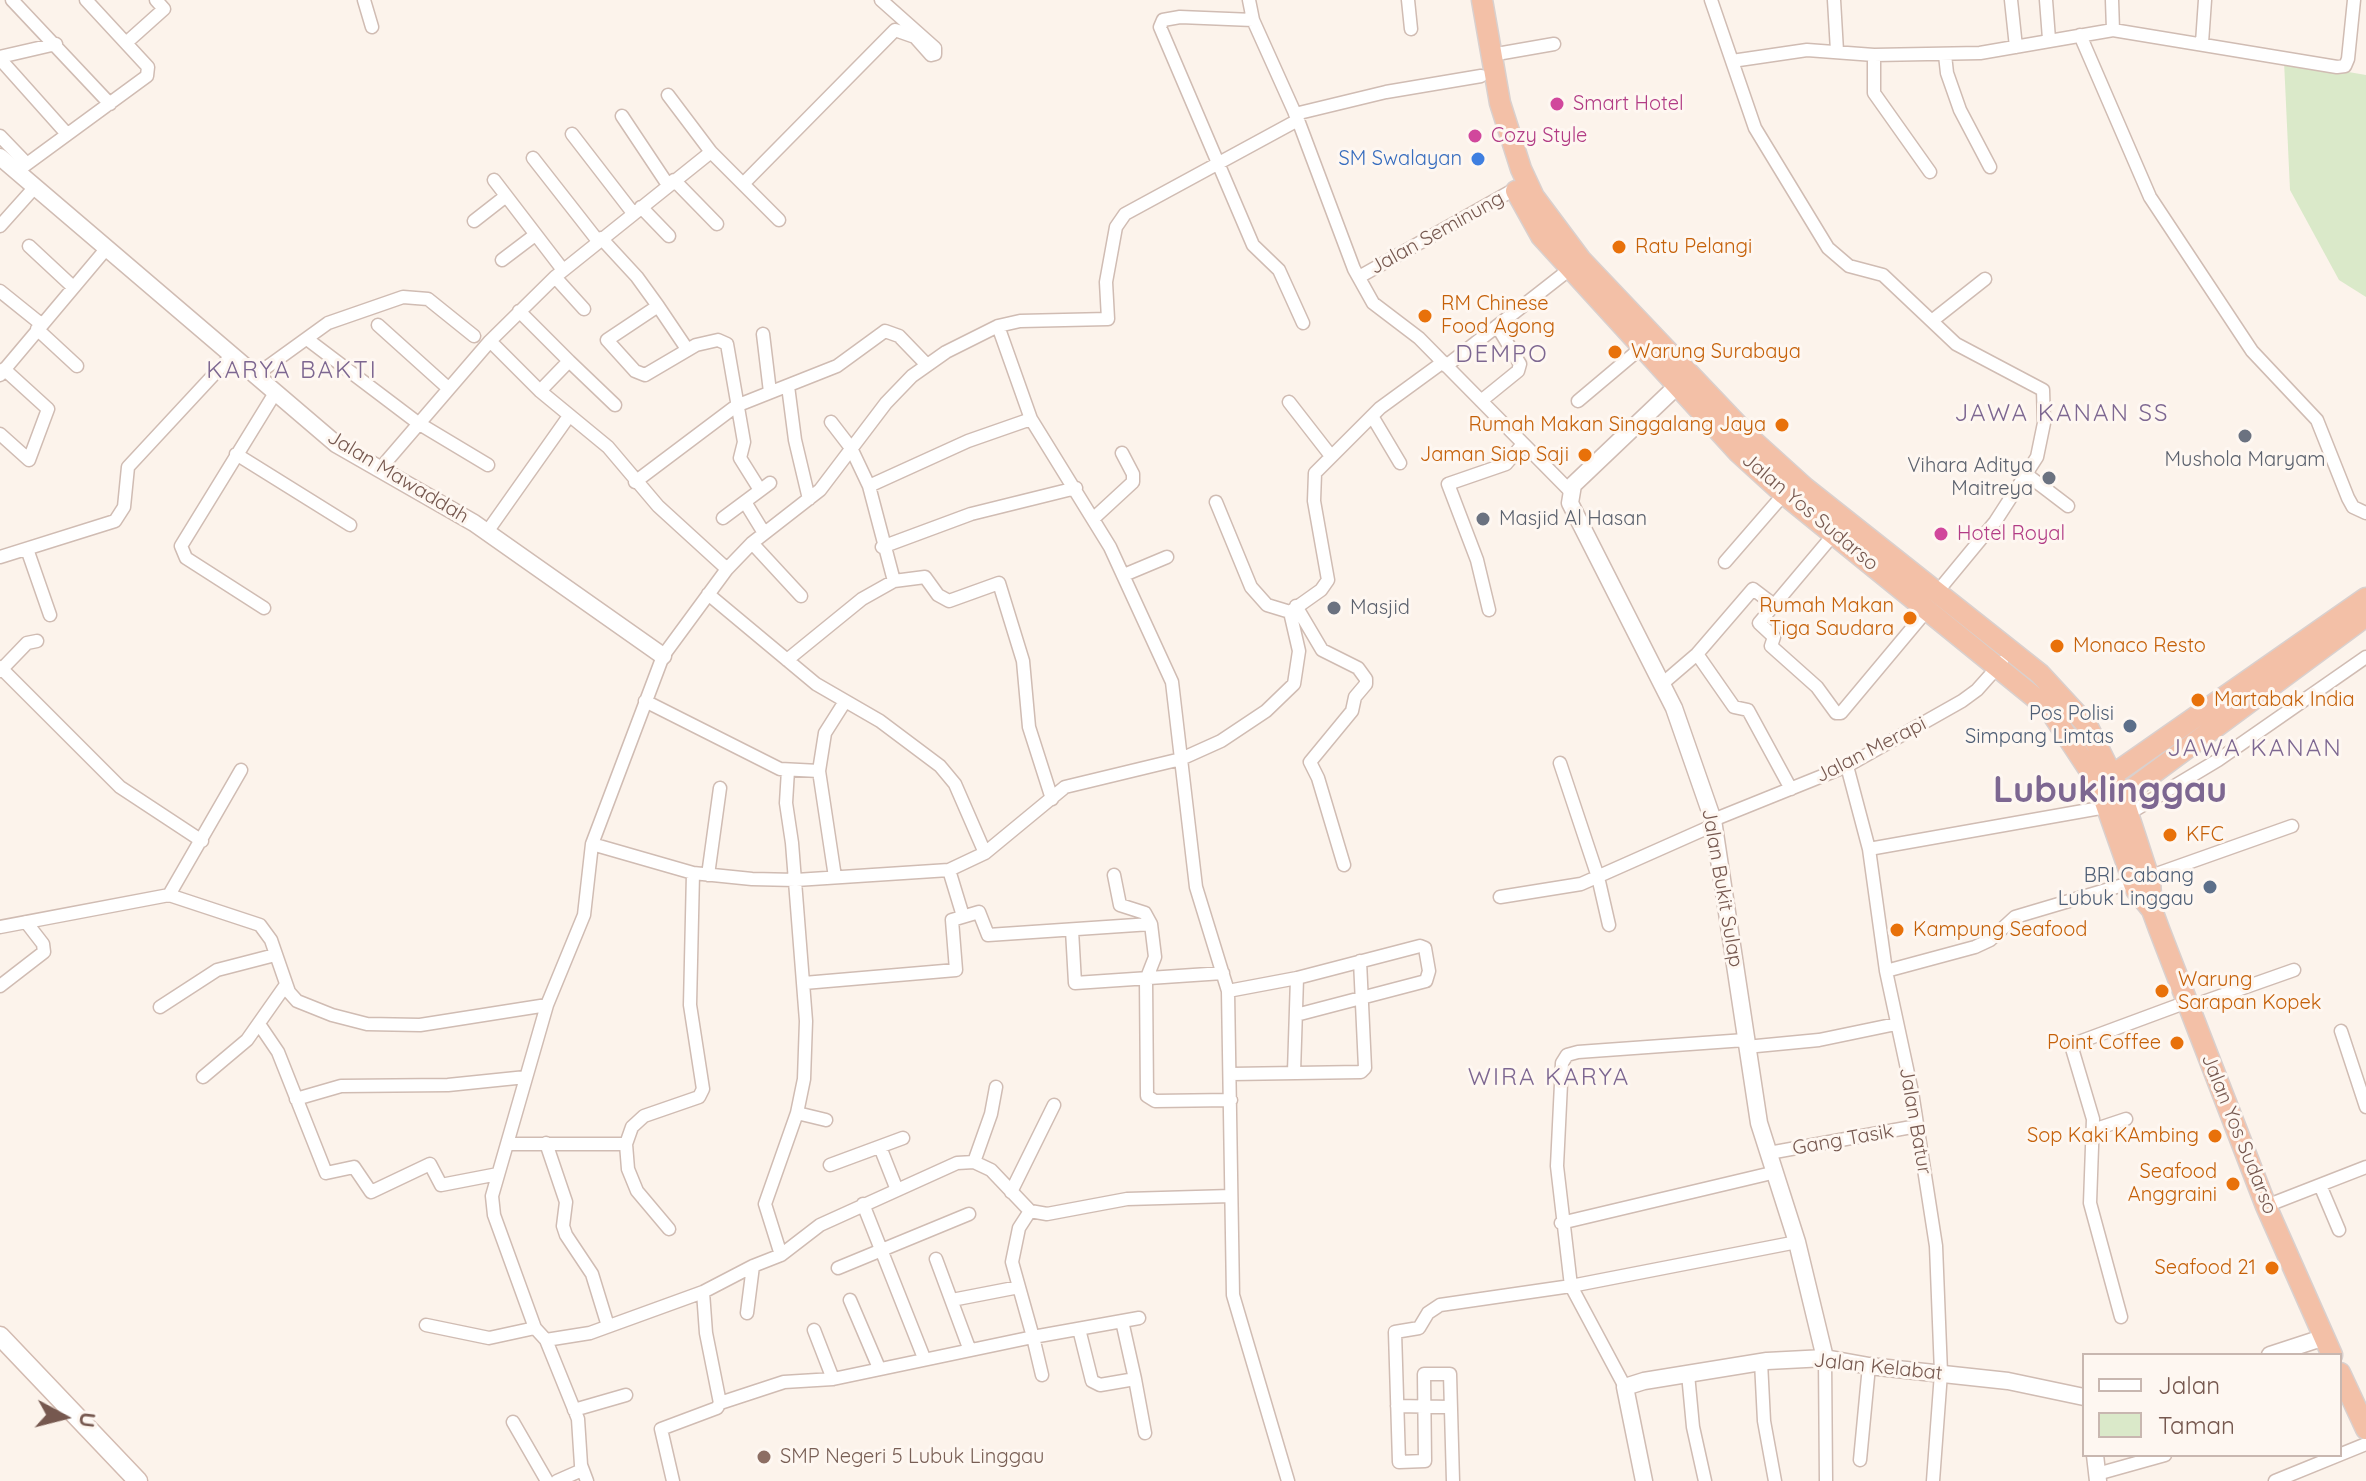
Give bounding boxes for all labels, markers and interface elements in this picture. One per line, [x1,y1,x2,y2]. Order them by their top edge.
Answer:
place label: Smart Hotel [1573,92,1684,116]
marker: Smart Hotel [1548,95,1566,113]
place label: Cozy Style [1491,124,1587,148]
marker: Cozy Style [1466,127,1484,145]
place label: SM Swalayan [1339,147,1462,171]
marker: SM Swalayan [1469,150,1487,168]
street label: Jalan Seminung [1366,186,1508,280]
place label: Ratu Pelangi [1635,235,1752,259]
marker: Ratu Pelangi [1610,238,1628,256]
place label: RM Chinese Food Agong [1441,292,1555,339]
marker: RM Chinese Food Agong [1416,307,1434,325]
place label: Warung Surabaya [1631,340,1801,364]
district label: DEMPO [1455,341,1549,369]
marker: Warung Surabaya [1606,343,1624,361]
district label: KARYA BAKTI [206,357,378,385]
district label: JAWA KANAN SS [1955,400,2169,428]
place label: Rumah Makan Singgalang Jaya [1469,413,1766,437]
marker: Rumah Makan Singgalang Jaya [1773,416,1791,434]
street label: Jalan Mawaddah [323,425,473,529]
marker: Mushola Maryam [2236,427,2254,445]
place label: Jaman Siap Saji [1420,443,1569,467]
marker: Jaman Siap Saji [1576,446,1594,464]
street label: Jalan Yos Sudarso [1737,448,1883,576]
place label: Mushola Maryam [2165,448,2325,472]
place label: Vihara Aditya Maitreya [1907,454,2033,501]
marker: Vihara Aditya Maitreya [2040,469,2058,487]
place label: Masjid Al Hasan [1499,507,1647,531]
marker: Masjid Al Hasan [1474,510,1492,528]
place label: Hotel Royal [1957,522,2065,546]
marker: Hotel Royal [1932,525,1950,543]
place label: Rumah Makan Tiga Saudara [1759,594,1894,641]
place label: Masjid [1350,596,1410,620]
marker: Masjid [1325,599,1343,617]
marker: Rumah Makan Tiga Saudara [1901,609,1919,627]
place label: Monaco Resto [2073,634,2206,658]
marker: Monaco Resto [2048,637,2066,655]
place label: Martabak India [2214,688,2355,712]
marker: Martabak India [2189,691,2207,709]
place label: Pos Polisi Simpang Limtas [1965,702,2114,749]
street label: Jalan Merapi [1812,712,1930,788]
marker: Pos Polisi Simpang Limtas [2121,717,2139,735]
district label: JAWA KANAN [2167,735,2343,763]
district label: Lubuklinggau [1993,769,2227,813]
street label: Jalan Bukit Sulap [1696,807,1748,969]
place label: KFC [2186,823,2224,847]
marker: KFC [2161,826,2179,844]
place label: BRI Cabang Lubuk Linggau [2058,864,2194,911]
marker: BRI Cabang Lubuk Linggau [2201,878,2219,896]
place label: Kampung Seafood [1913,918,2087,942]
marker: Kampung Seafood [1888,921,1906,939]
place label: Warung Sarapan Kopek [2178,968,2321,1015]
marker: Warung Sarapan Kopek [2153,982,2171,1000]
place label: Point Coffee [2047,1031,2161,1055]
marker: Point Coffee [2168,1034,2186,1052]
street label: Jalan Yos Sudarso [2196,1050,2282,1218]
district label: WIRA KARYA [1468,1064,1630,1092]
street label: Jalan Batur [1894,1066,1936,1176]
street label: Gang Tasik [1791,1119,1895,1161]
place label: Sop Kaki KAmbing [2027,1124,2199,1148]
marker: Sop Kaki KAmbing [2206,1127,2224,1145]
place label: Seafood Anggraini [2128,1160,2217,1207]
marker: Seafood Anggraini [2224,1175,2242,1193]
place label: Seafood 21 [2155,1256,2256,1280]
marker: Seafood 21 [2263,1259,2281,1277]
street label: Jalan Kelabat [1812,1348,1944,1386]
legend [2082,1353,2342,1457]
text: Jalan [2158,1370,2220,1400]
north arrow [24,1377,104,1457]
text: Taman [2158,1410,2235,1440]
text: U [73,1411,103,1429]
place label: SMP Negeri 5 Lubuk Linggau [780,1445,1044,1469]
marker: SMP Negeri 5 Lubuk Linggau [755,1448,773,1466]

